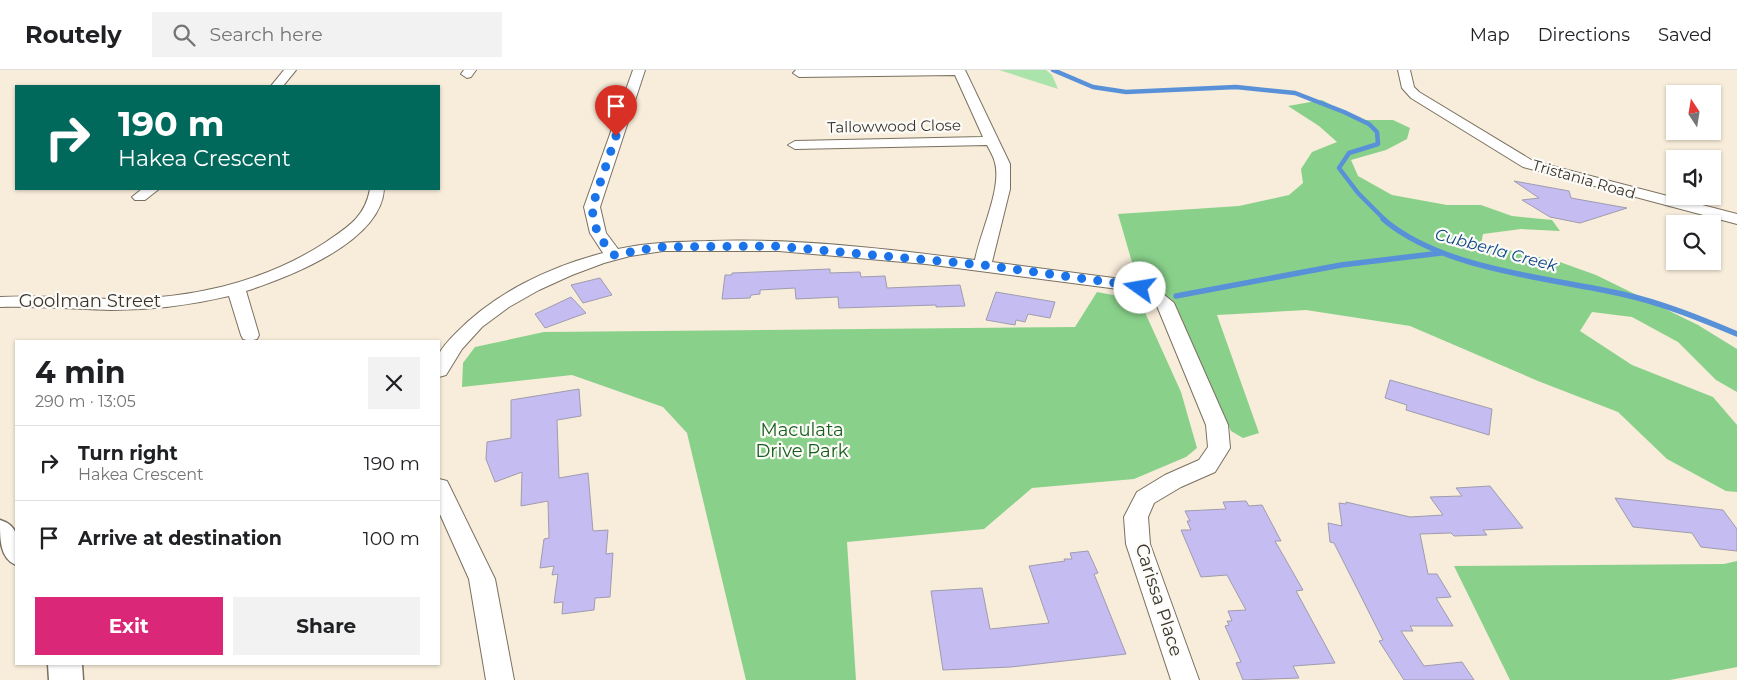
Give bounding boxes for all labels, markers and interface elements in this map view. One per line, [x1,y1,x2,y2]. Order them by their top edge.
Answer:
search box [152,12,502,57]
text: Routely [25,20,122,49]
icon: search [170,21,198,49]
text: Search here [210,23,323,46]
text: Map [1470,24,1510,46]
text: Directions [1538,24,1630,46]
text: Saved [1658,24,1712,46]
pin [595,85,637,136]
north arrow [1666,85,1721,140]
map controls [1666,85,1721,270]
icon: arrive [602,92,630,120]
text: 190 m [118,102,224,145]
icon: right [35,105,100,170]
street label: Tallowwood Close [827,115,961,137]
text: Hakea Crescent [118,145,291,172]
button: sound [1666,150,1721,205]
street label: Tristania Road [1530,155,1638,203]
button: search [1666,215,1721,270]
water label: Cubberla Creek [1433,225,1561,276]
position arrow [1113,261,1165,313]
street label: Goolman Street [19,290,161,312]
text: 4 min [35,354,125,391]
button: close [368,357,420,409]
text: 290 m · 13:05 [35,392,136,411]
park label: Maculata Drive Park [756,419,849,462]
text: Turn right [78,442,178,465]
icon: right [35,449,63,477]
text: 190 m [364,452,420,475]
text: Hakea Crescent [78,465,204,484]
icon: arrive [35,524,63,552]
text: Arrive at destination [78,527,282,550]
text: 100 m [363,527,420,550]
street label: Carissa Place [1130,541,1188,659]
button: Exit [35,597,223,655]
button: Share [233,597,420,655]

